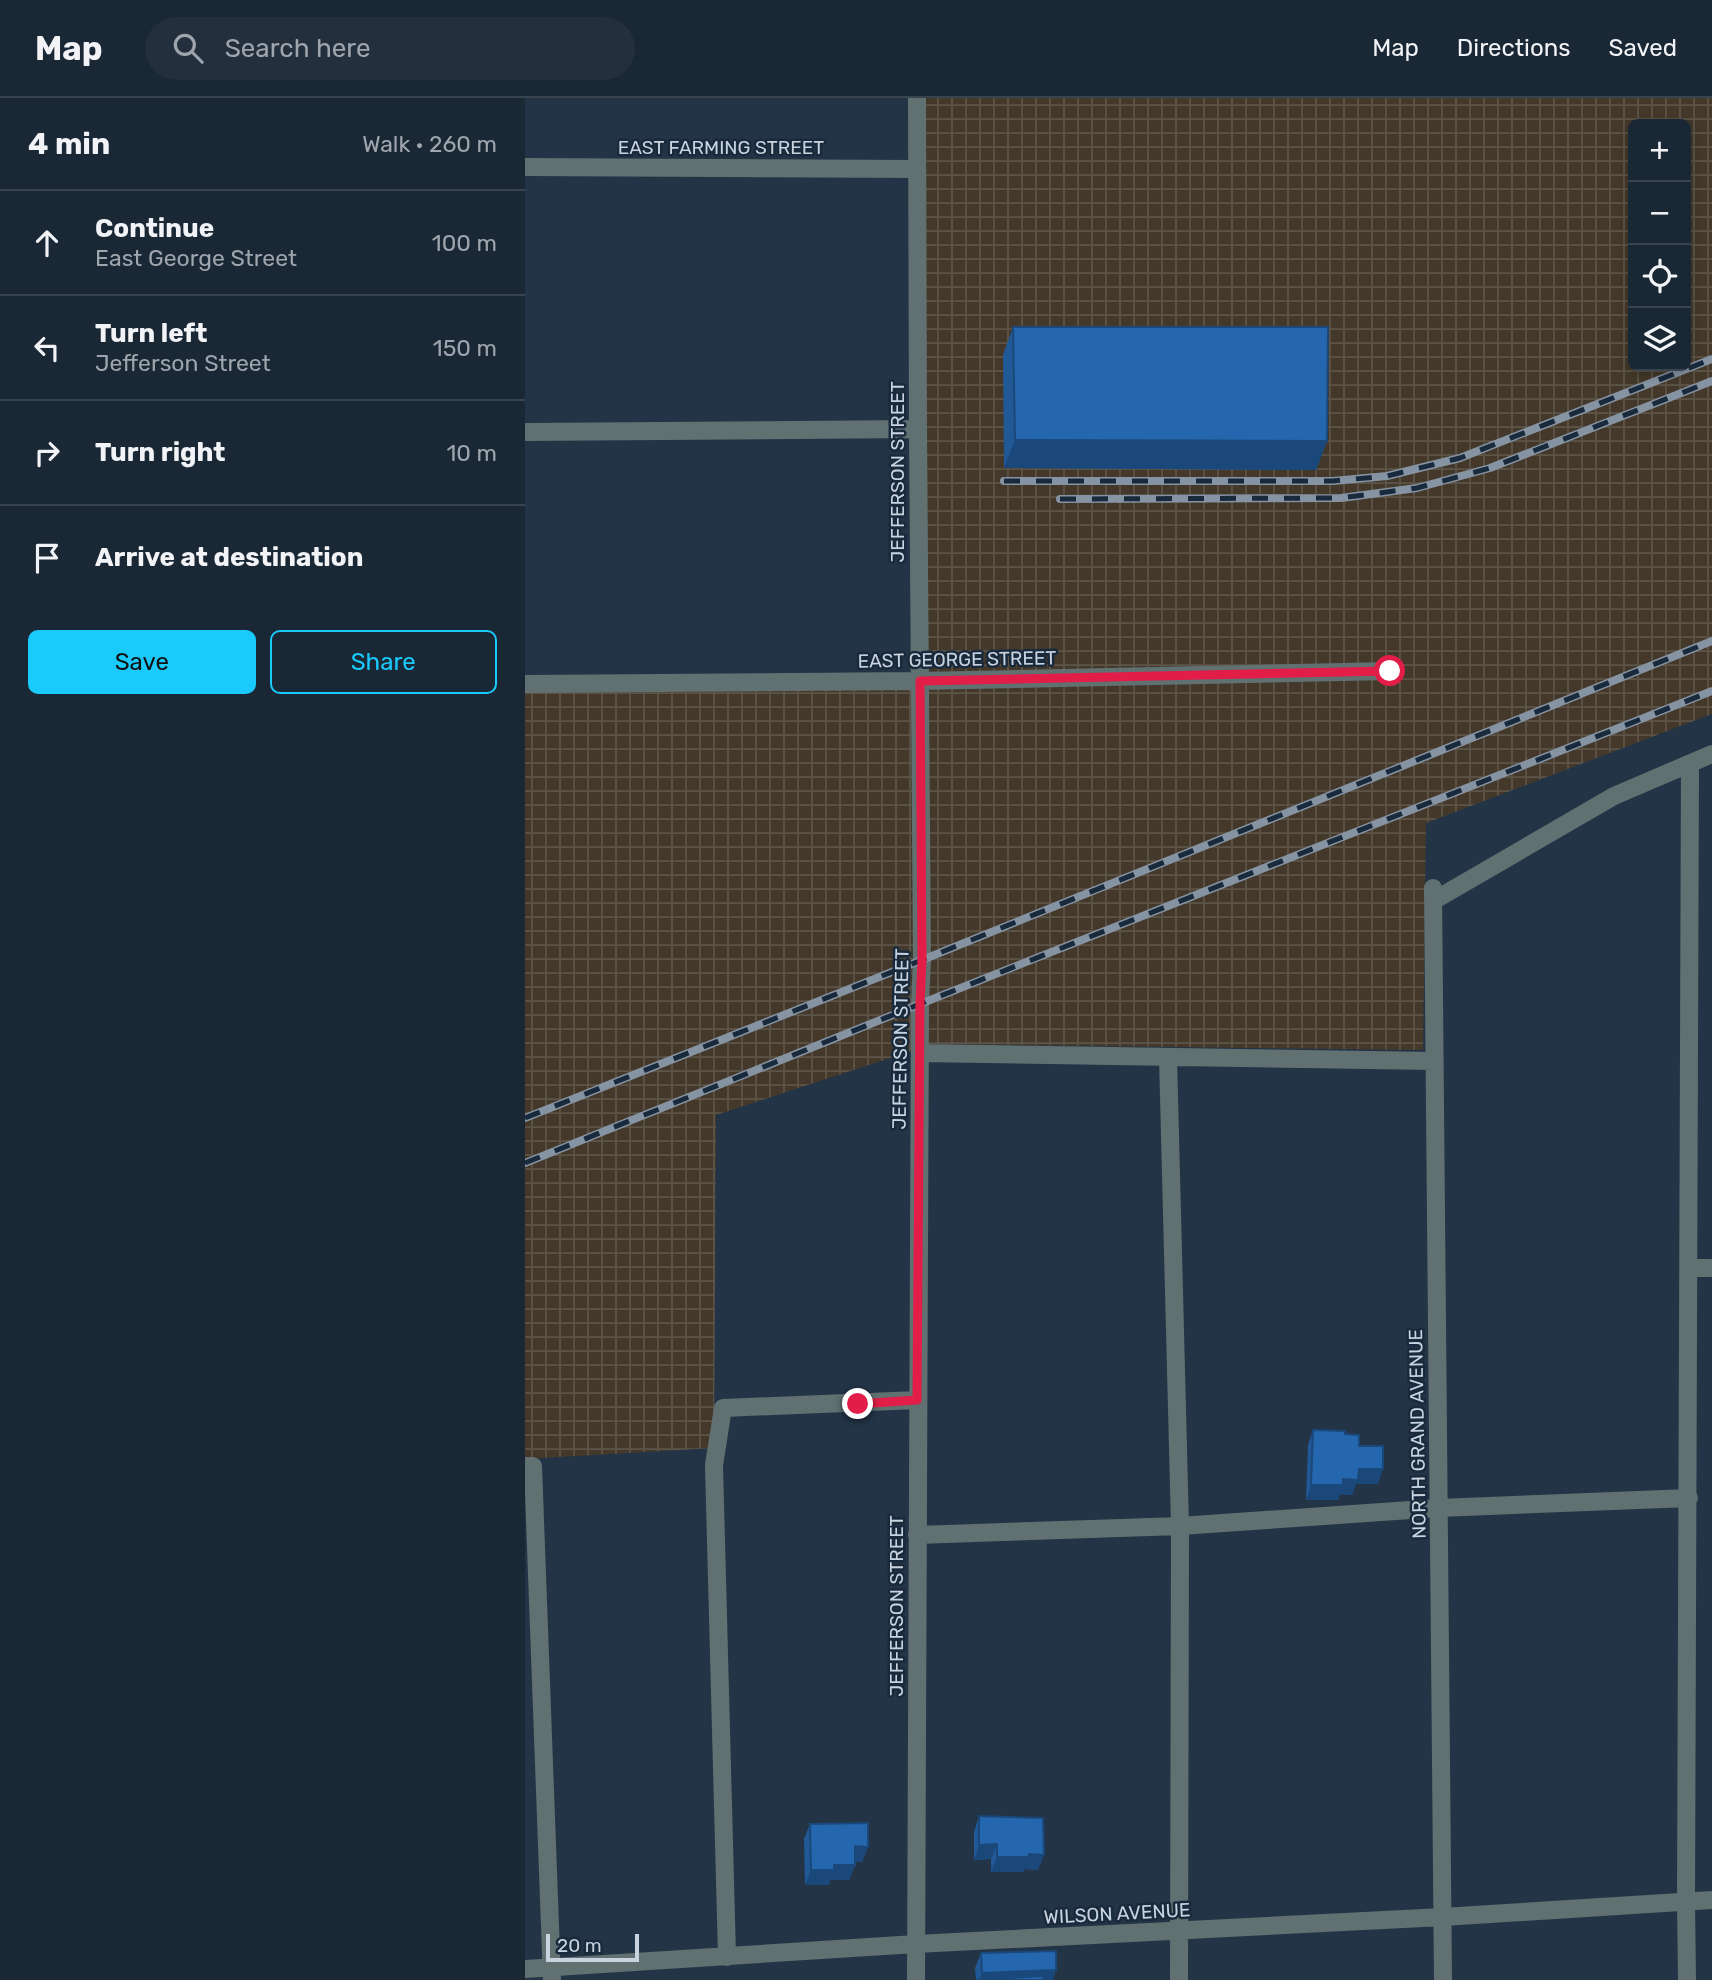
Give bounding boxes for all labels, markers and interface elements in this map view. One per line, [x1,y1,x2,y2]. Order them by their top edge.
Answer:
search box [145,17,635,80]
text: Map [35,29,103,68]
icon: search [169,29,207,67]
text: Search here [225,33,370,64]
text: Map [1372,34,1419,62]
text: Directions [1457,34,1570,62]
text: Saved [1608,34,1677,62]
map controls [1628,119,1691,371]
button: + [1628,119,1691,182]
text: 4 min [28,126,110,162]
text: Walk · 260 m [362,130,497,158]
street label: EAST FARMING STREET [618,136,824,159]
button: − [1628,182,1691,245]
text: Continue [95,213,214,244]
icon: ahead [28,224,66,262]
text: 100 m [432,229,497,257]
text: East George Street [95,244,297,272]
button: locate [1628,245,1691,308]
button: layers [1628,308,1691,371]
text: Turn left [95,318,207,349]
icon: left [28,329,66,367]
text: 150 m [433,334,497,362]
text: Jefferson Street [95,349,271,377]
street label: JEFFERSON STREET [886,381,909,563]
icon: right [28,434,66,472]
text: Turn right [95,437,225,468]
text: 10 m [446,439,497,467]
icon: arrive [28,539,66,577]
text: Arrive at destination [95,542,363,573]
button: Save [28,630,256,694]
button: Share [270,630,497,694]
street label: EAST GEORGE STREET [857,646,1057,673]
route start [1374,655,1405,686]
street label: JEFFERSON STREET [887,948,914,1130]
street label: NORTH GRAND AVENUE [1404,1329,1431,1539]
route end [842,1388,873,1419]
street label: JEFFERSON STREET [885,1515,908,1697]
street label: WILSON AVENUE [1043,1898,1191,1929]
scale bar [546,1931,639,1963]
text: 20 m [557,1934,602,1957]

